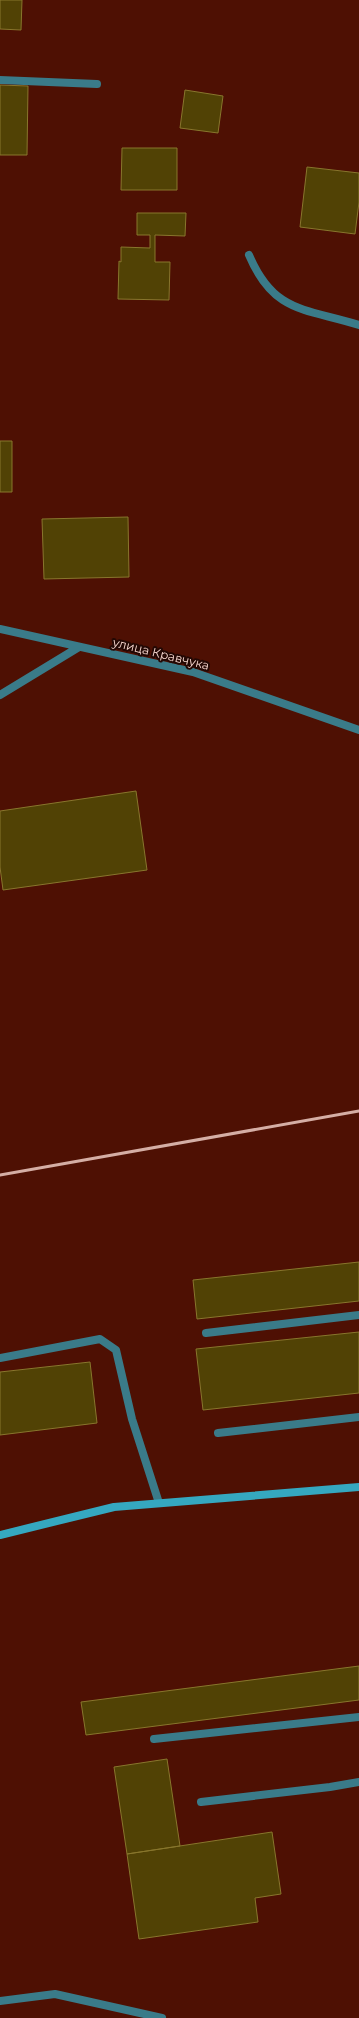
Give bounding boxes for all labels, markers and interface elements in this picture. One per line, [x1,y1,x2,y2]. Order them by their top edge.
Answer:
street label: улица Кравчука [110,634,211,673]

